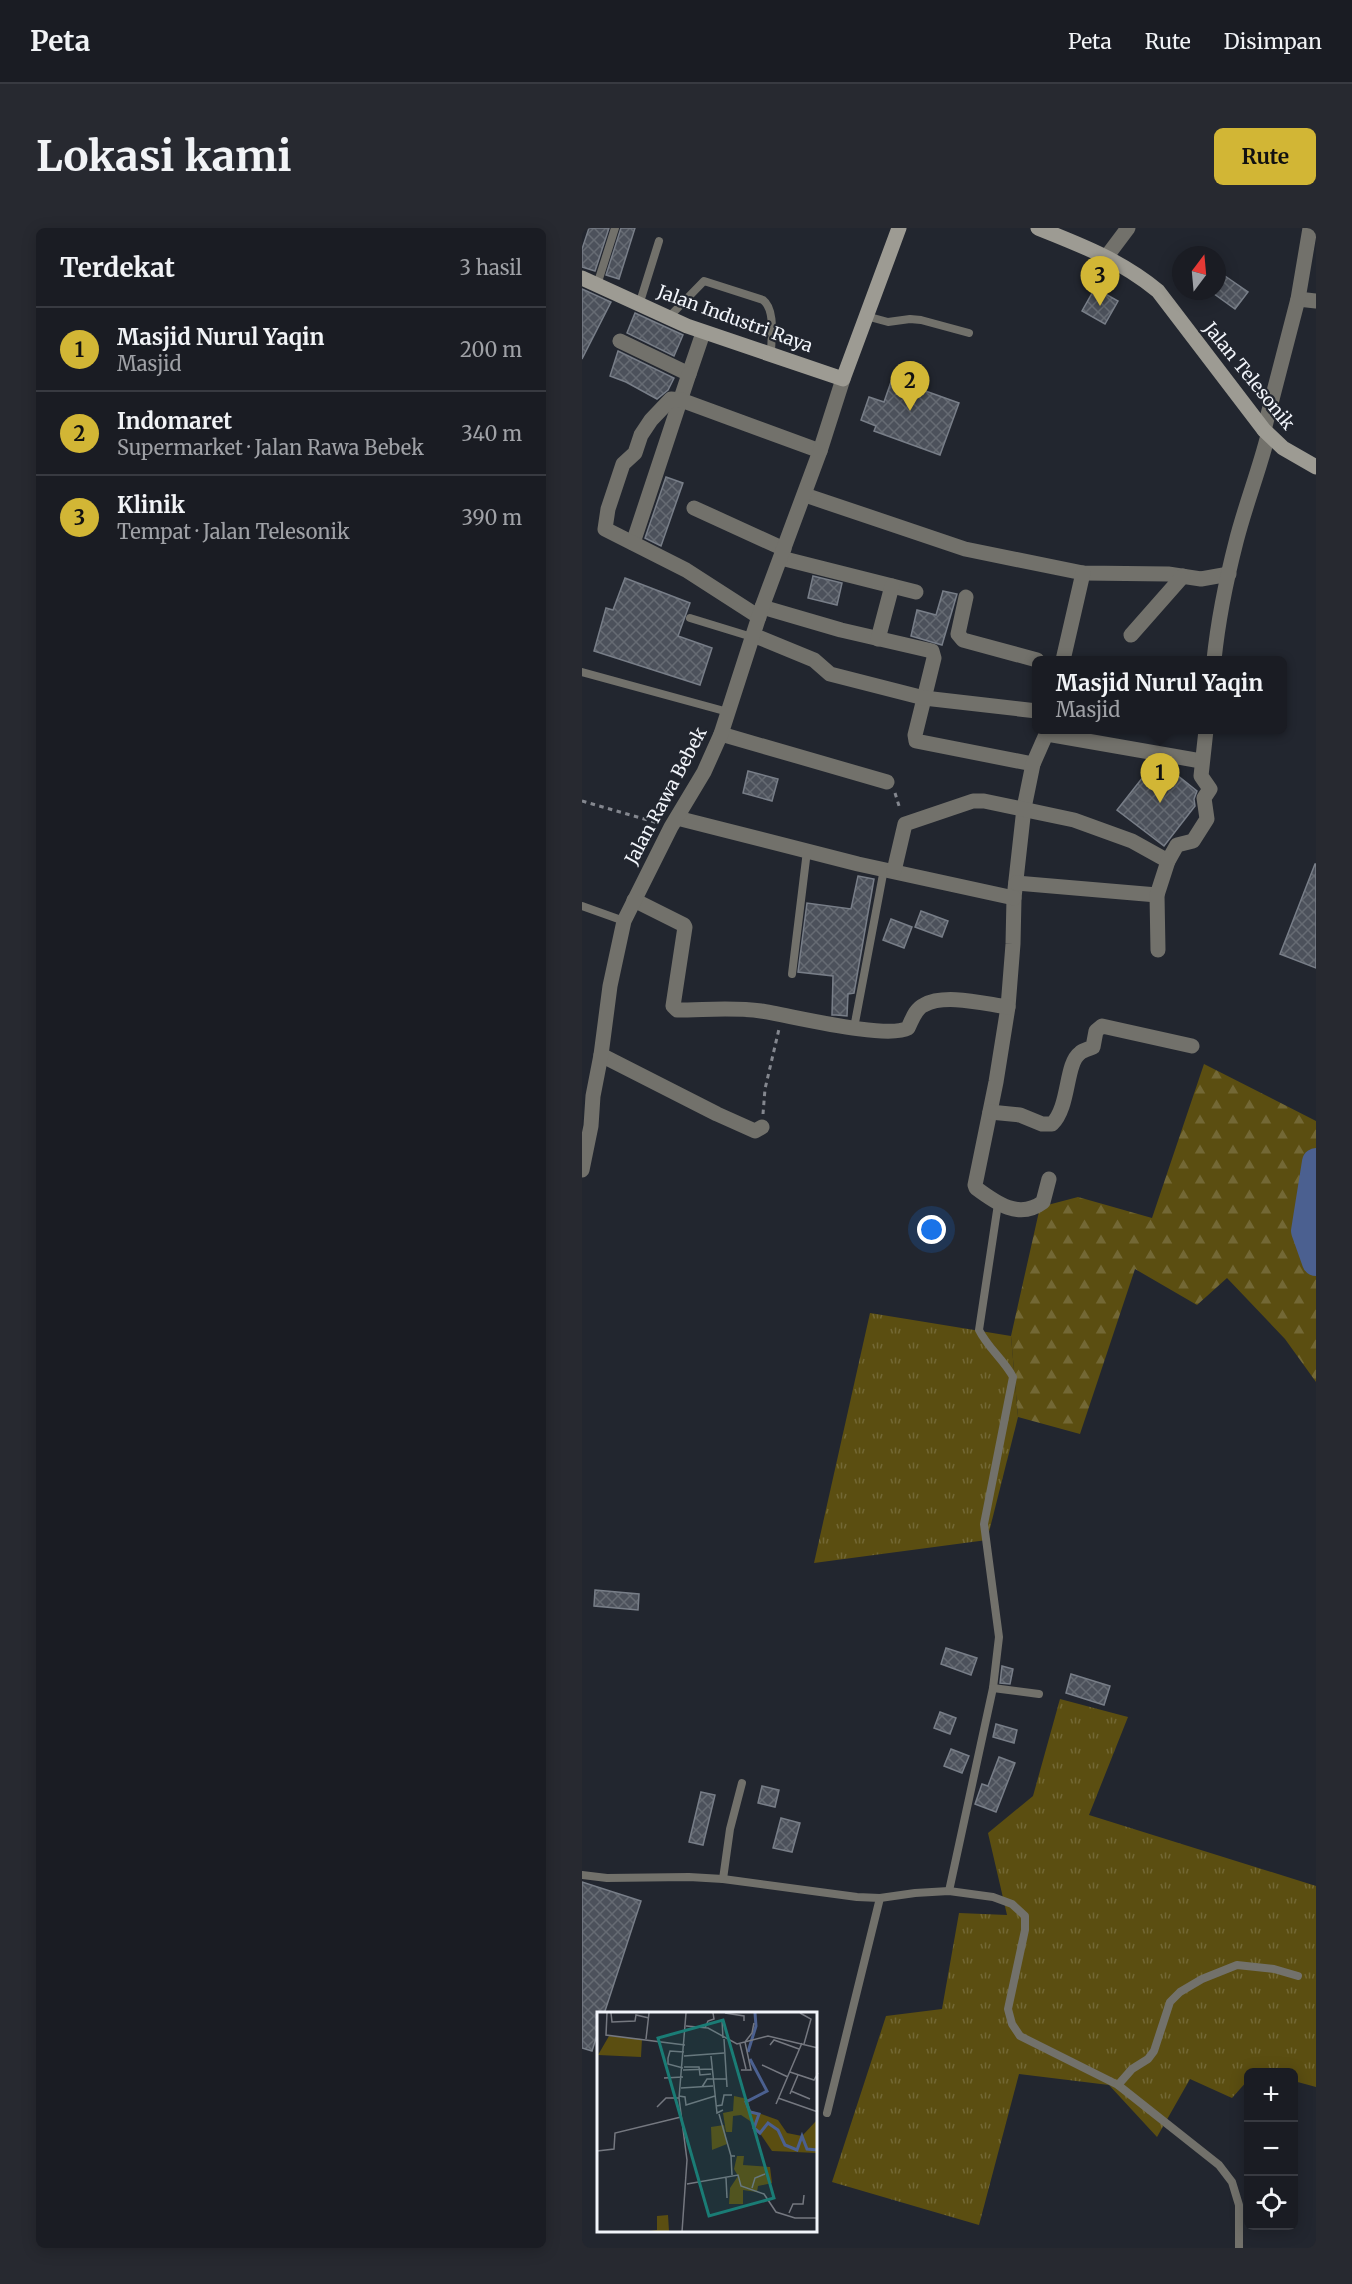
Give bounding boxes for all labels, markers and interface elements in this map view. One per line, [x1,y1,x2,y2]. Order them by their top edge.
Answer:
text: Peta [30,23,90,59]
text: Peta [1068,28,1112,55]
text: Rute [1145,28,1191,55]
text: Disimpan [1224,28,1322,55]
button: Rute [1214,128,1316,185]
text: Lokasi kami [36,130,292,182]
north arrow [1172,246,1226,300]
text: Terdekat [60,251,175,284]
text: 3 hasil [459,255,522,280]
pin: 3 [1080,256,1120,306]
street label: Jalan Industri Raya [653,279,816,357]
street label: Jalan Telesonik [1198,316,1300,435]
text: Masjid Nurul Yaqin [117,323,324,351]
text: 1 [75,337,84,362]
text: 200 m [460,337,522,362]
text: Masjid [117,351,182,376]
pin: 2 [890,362,930,411]
text: Indomaret [117,407,232,435]
text: 2 [74,421,85,446]
text: 340 m [461,421,522,446]
text: Supermarket · Jalan Rawa Bebek [117,435,424,460]
text: Klinik [117,491,185,519]
text: 3 [74,505,85,530]
text: 390 m [462,505,522,530]
text: Tempat · Jalan Telesonik [117,519,350,544]
popup [1032,656,1287,734]
text: Masjid Nurul Yaqin [1056,669,1263,697]
text: Masjid [1056,697,1120,722]
street label: Jalan Rawa Bebek [619,723,712,869]
pin: 1 [1140,754,1180,803]
your location [917,1215,946,1244]
inset map [597,2012,818,2233]
map controls [1244,2068,1298,2230]
button: + [1244,2068,1298,2122]
button: − [1244,2122,1298,2176]
button: locate [1244,2176,1298,2230]

